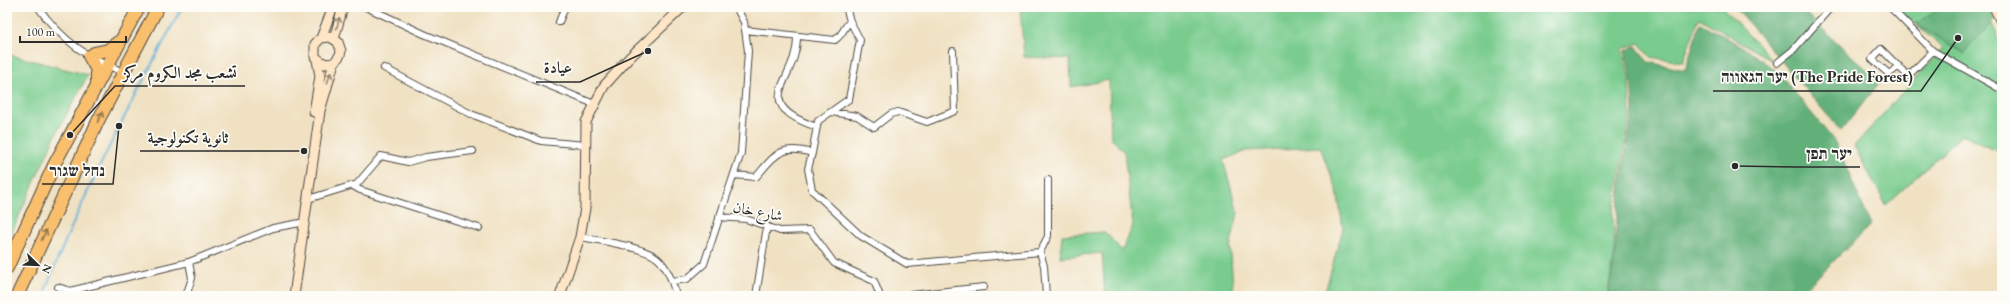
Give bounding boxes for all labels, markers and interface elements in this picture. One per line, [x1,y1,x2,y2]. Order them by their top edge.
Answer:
one-way arrow [335,17,343,30]
scale bar [20,18,126,44]
text: 100 m [26,24,56,40]
callout: عيادة [536,54,580,82]
text: عيادة [544,57,573,78]
callout: تشعب مجد الكروم مركز [115,58,245,86]
text: تشعب مجد الكروم مركز [121,62,237,87]
callout: יער הגאווה (The Pride Forest) [1713,63,1921,91]
text: יער הגאווה (The Pride Forest) [1721,66,1913,87]
one-way arrow [326,72,333,85]
one-way arrow [96,112,104,124]
callout: ثانوية تكنولوجية [140,123,237,151]
text: ثانوية تكنولوجية [148,127,229,148]
callout: יער תפן [1798,139,1860,167]
text: יער תפן [1806,143,1852,164]
callout: נחל שגור [42,156,113,184]
text: נחל שגור [49,160,105,181]
street label: شارع خان [731,197,784,229]
one-way arrow [41,229,48,241]
north arrow [18,245,58,285]
text: N [39,262,55,276]

